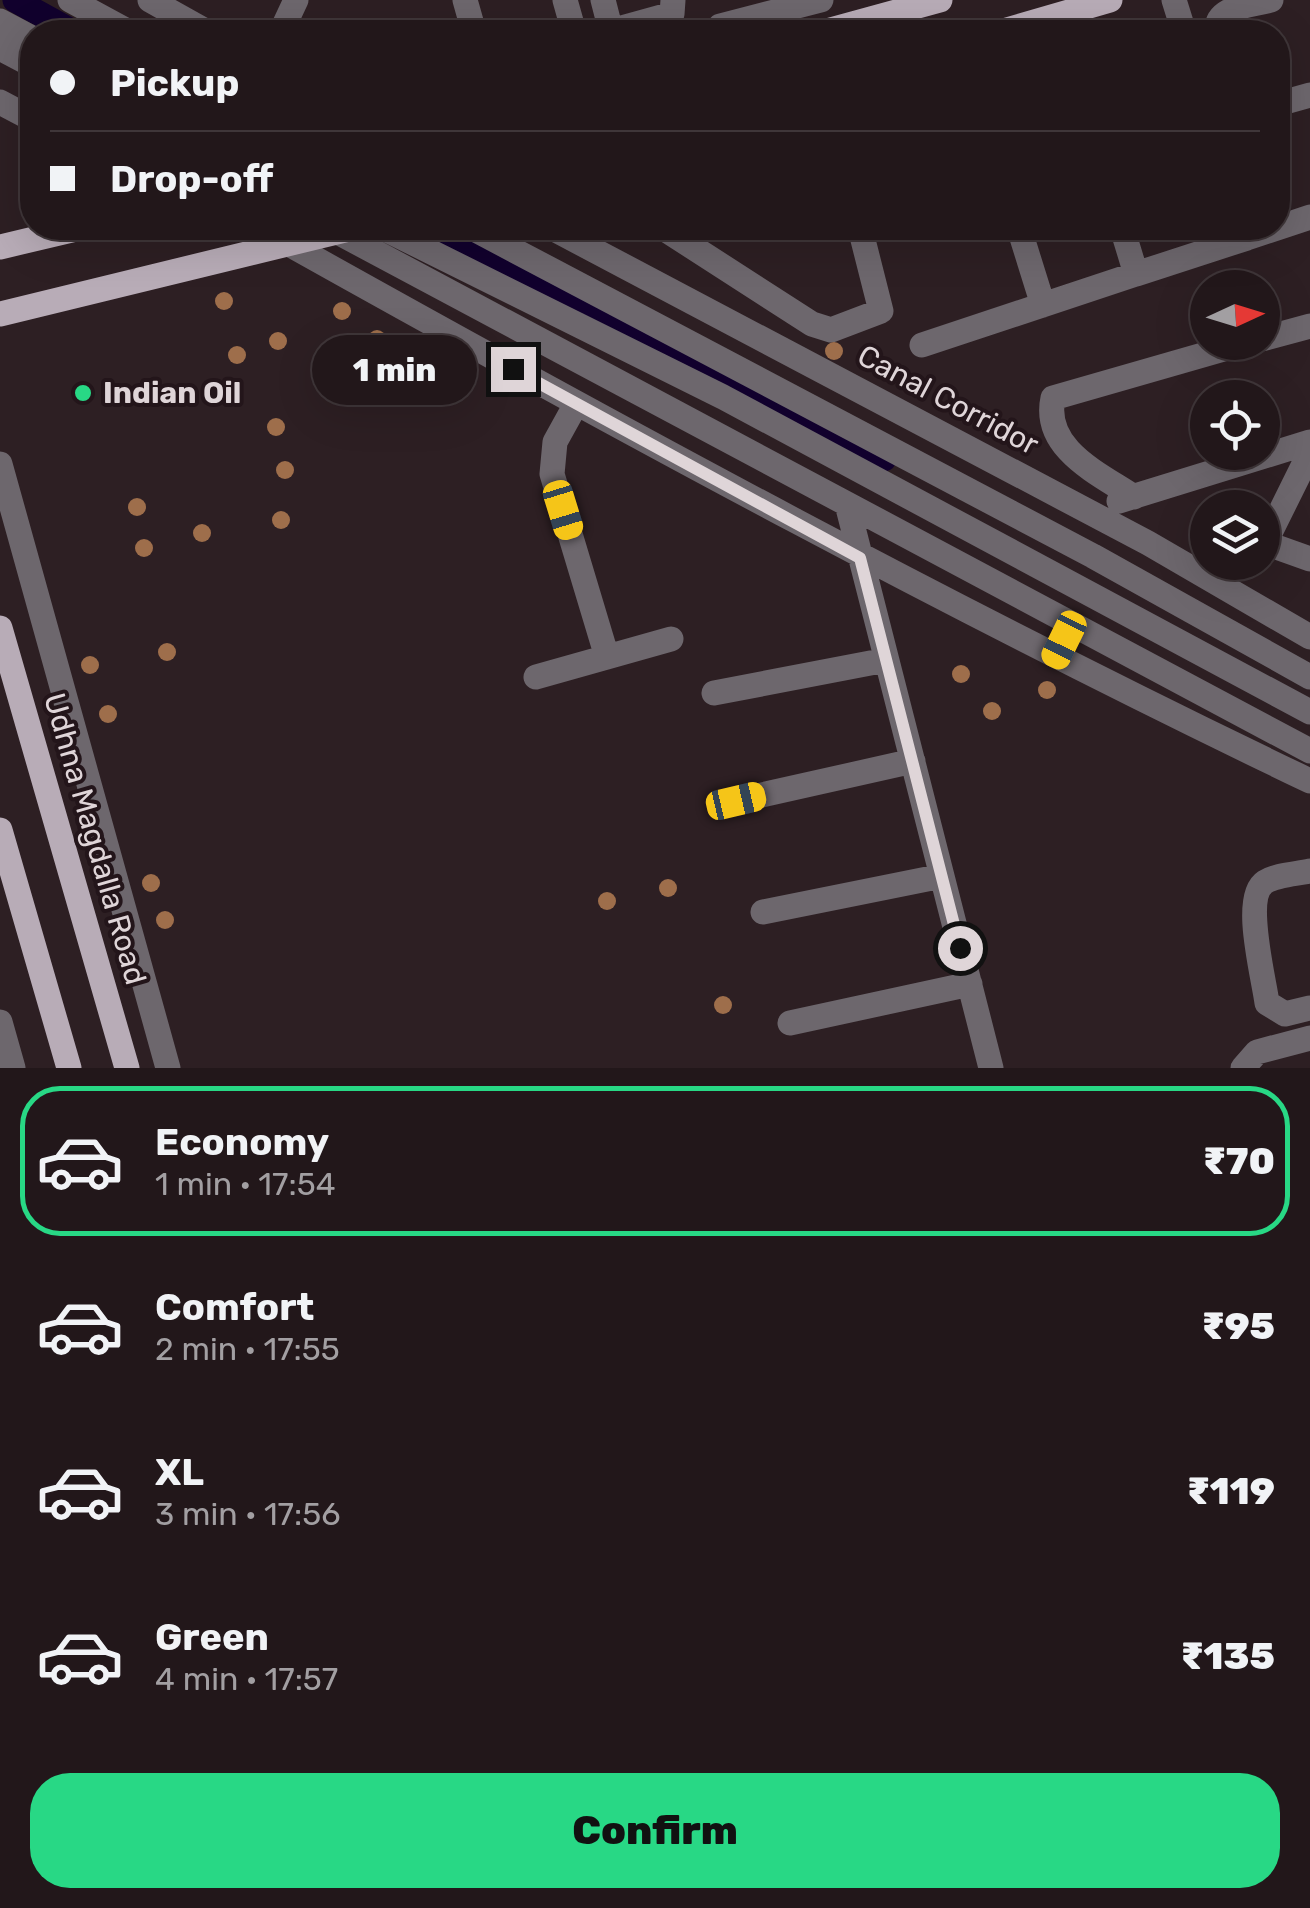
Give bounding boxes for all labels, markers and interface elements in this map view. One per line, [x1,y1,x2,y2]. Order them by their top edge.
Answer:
text: Pickup [110,60,239,106]
text: Drop-off [110,156,273,202]
north arrow [1190,270,1280,360]
map controls [1190,270,1280,580]
callout: 1 min [313,334,478,404]
street label: Canal Corridor [851,337,1045,463]
route end [491,347,536,392]
text: 1 min [353,351,436,389]
place label: Indian Oil [103,375,241,411]
button: locate [1190,380,1280,470]
marker: Indian Oil [72,382,94,404]
car [540,477,586,543]
button: layers [1190,490,1280,580]
car [1037,606,1091,674]
street label: Udhna Magdalla Road [36,689,154,989]
car [703,780,769,822]
route start [938,926,983,971]
icon: car [35,1116,125,1206]
text: Economy [155,1119,329,1165]
text: ₹70 [1203,1138,1275,1184]
text: 1 min · 17:54 [155,1165,336,1203]
icon: car [35,1281,125,1371]
text: Comfort [155,1284,314,1330]
text: ₹95 [1201,1303,1275,1349]
text: 2 min · 17:55 [155,1330,340,1368]
icon: car [35,1446,125,1536]
text: XL [155,1449,204,1495]
text: ₹119 [1187,1468,1275,1514]
text: 3 min · 17:56 [155,1495,341,1533]
icon: car [35,1611,125,1701]
text: Green [155,1614,269,1660]
text: ₹135 [1181,1633,1275,1679]
text: 4 min · 17:57 [155,1660,338,1698]
button: Confirm [30,1773,1280,1888]

